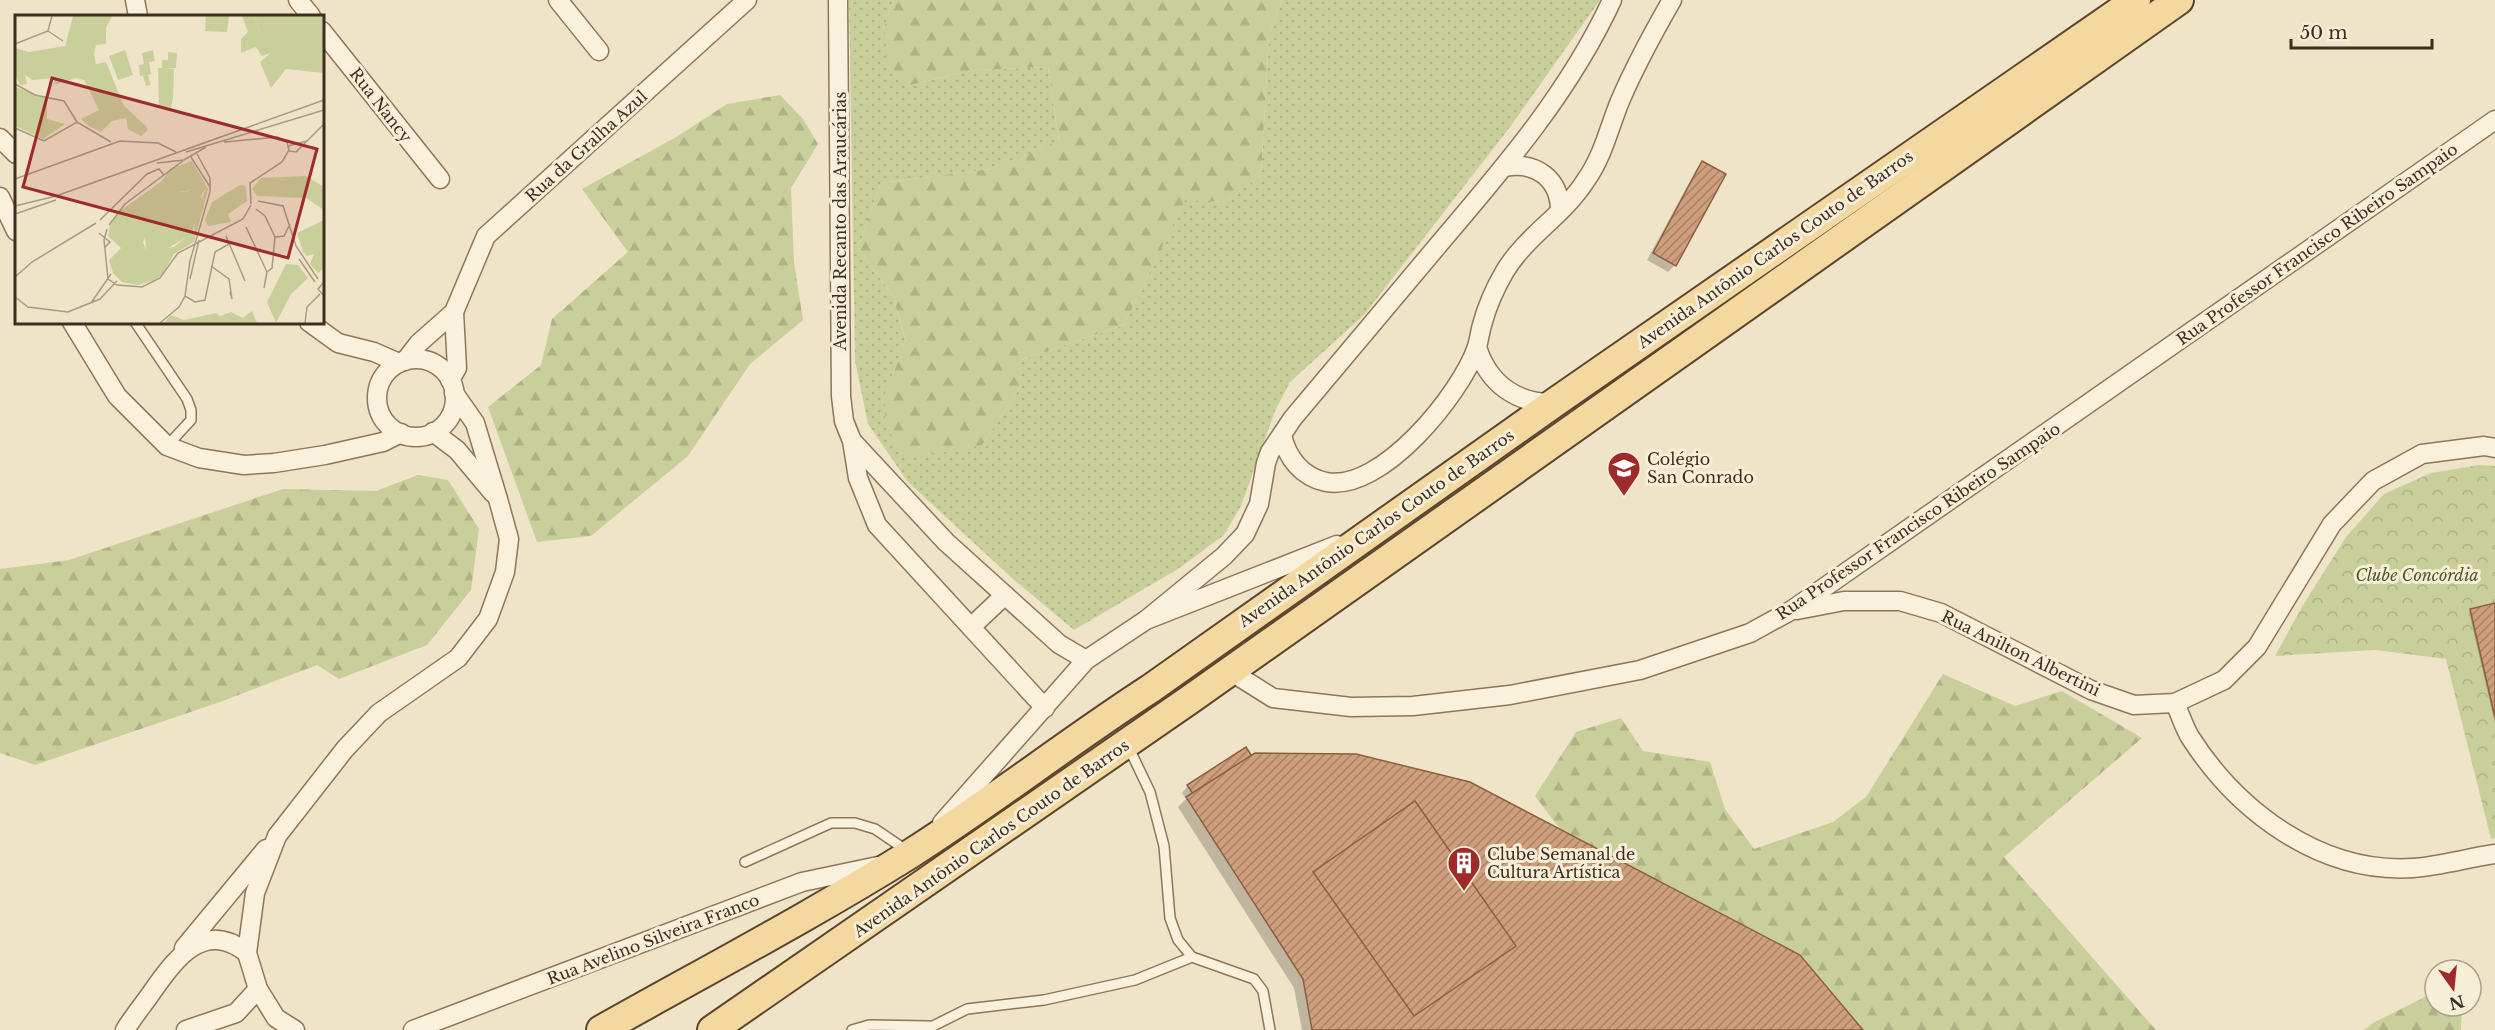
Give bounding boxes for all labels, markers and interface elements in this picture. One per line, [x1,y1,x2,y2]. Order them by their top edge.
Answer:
scale bar [2291,12,2432,50]
inset map [15,15,324,324]
text: 50 m [2300,22,2348,44]
street label: Rua Nancy [346,64,417,147]
street label: Rua da Gralha Azul [521,86,651,206]
street label: Avenida Recanto das Araucárias [830,92,850,351]
street label: Rua Professor Francisco Ribeiro Sampaio [2173,139,2461,349]
street label: Avenida Antônio Carlos Couto de Barros [1633,146,1917,353]
street label: Rua Professor Francisco Ribeiro Sampaio [1772,418,2064,624]
street label: Avenida Antônio Carlos Couto de Barros [1234,425,1518,632]
place label: Colégio San Conrado [1647,449,1754,487]
school or university icon: Colégio San Conrado [1606,450,1642,497]
park label: Clube Concórdia [2355,565,2479,585]
street label: Rua Anilton Albertini [1938,606,2104,700]
street label: Avenida Antônio Carlos Couto de Barros [849,735,1133,942]
place label: Clube Semanal de Cultura Artística [1487,844,1635,882]
building icon: Clube Semanal de Cultura Artística [1446,845,1482,892]
street label: Rua Avelino Silveira Franco [544,889,762,989]
north arrow [2423,958,2483,1018]
text: N [2447,991,2467,1014]

